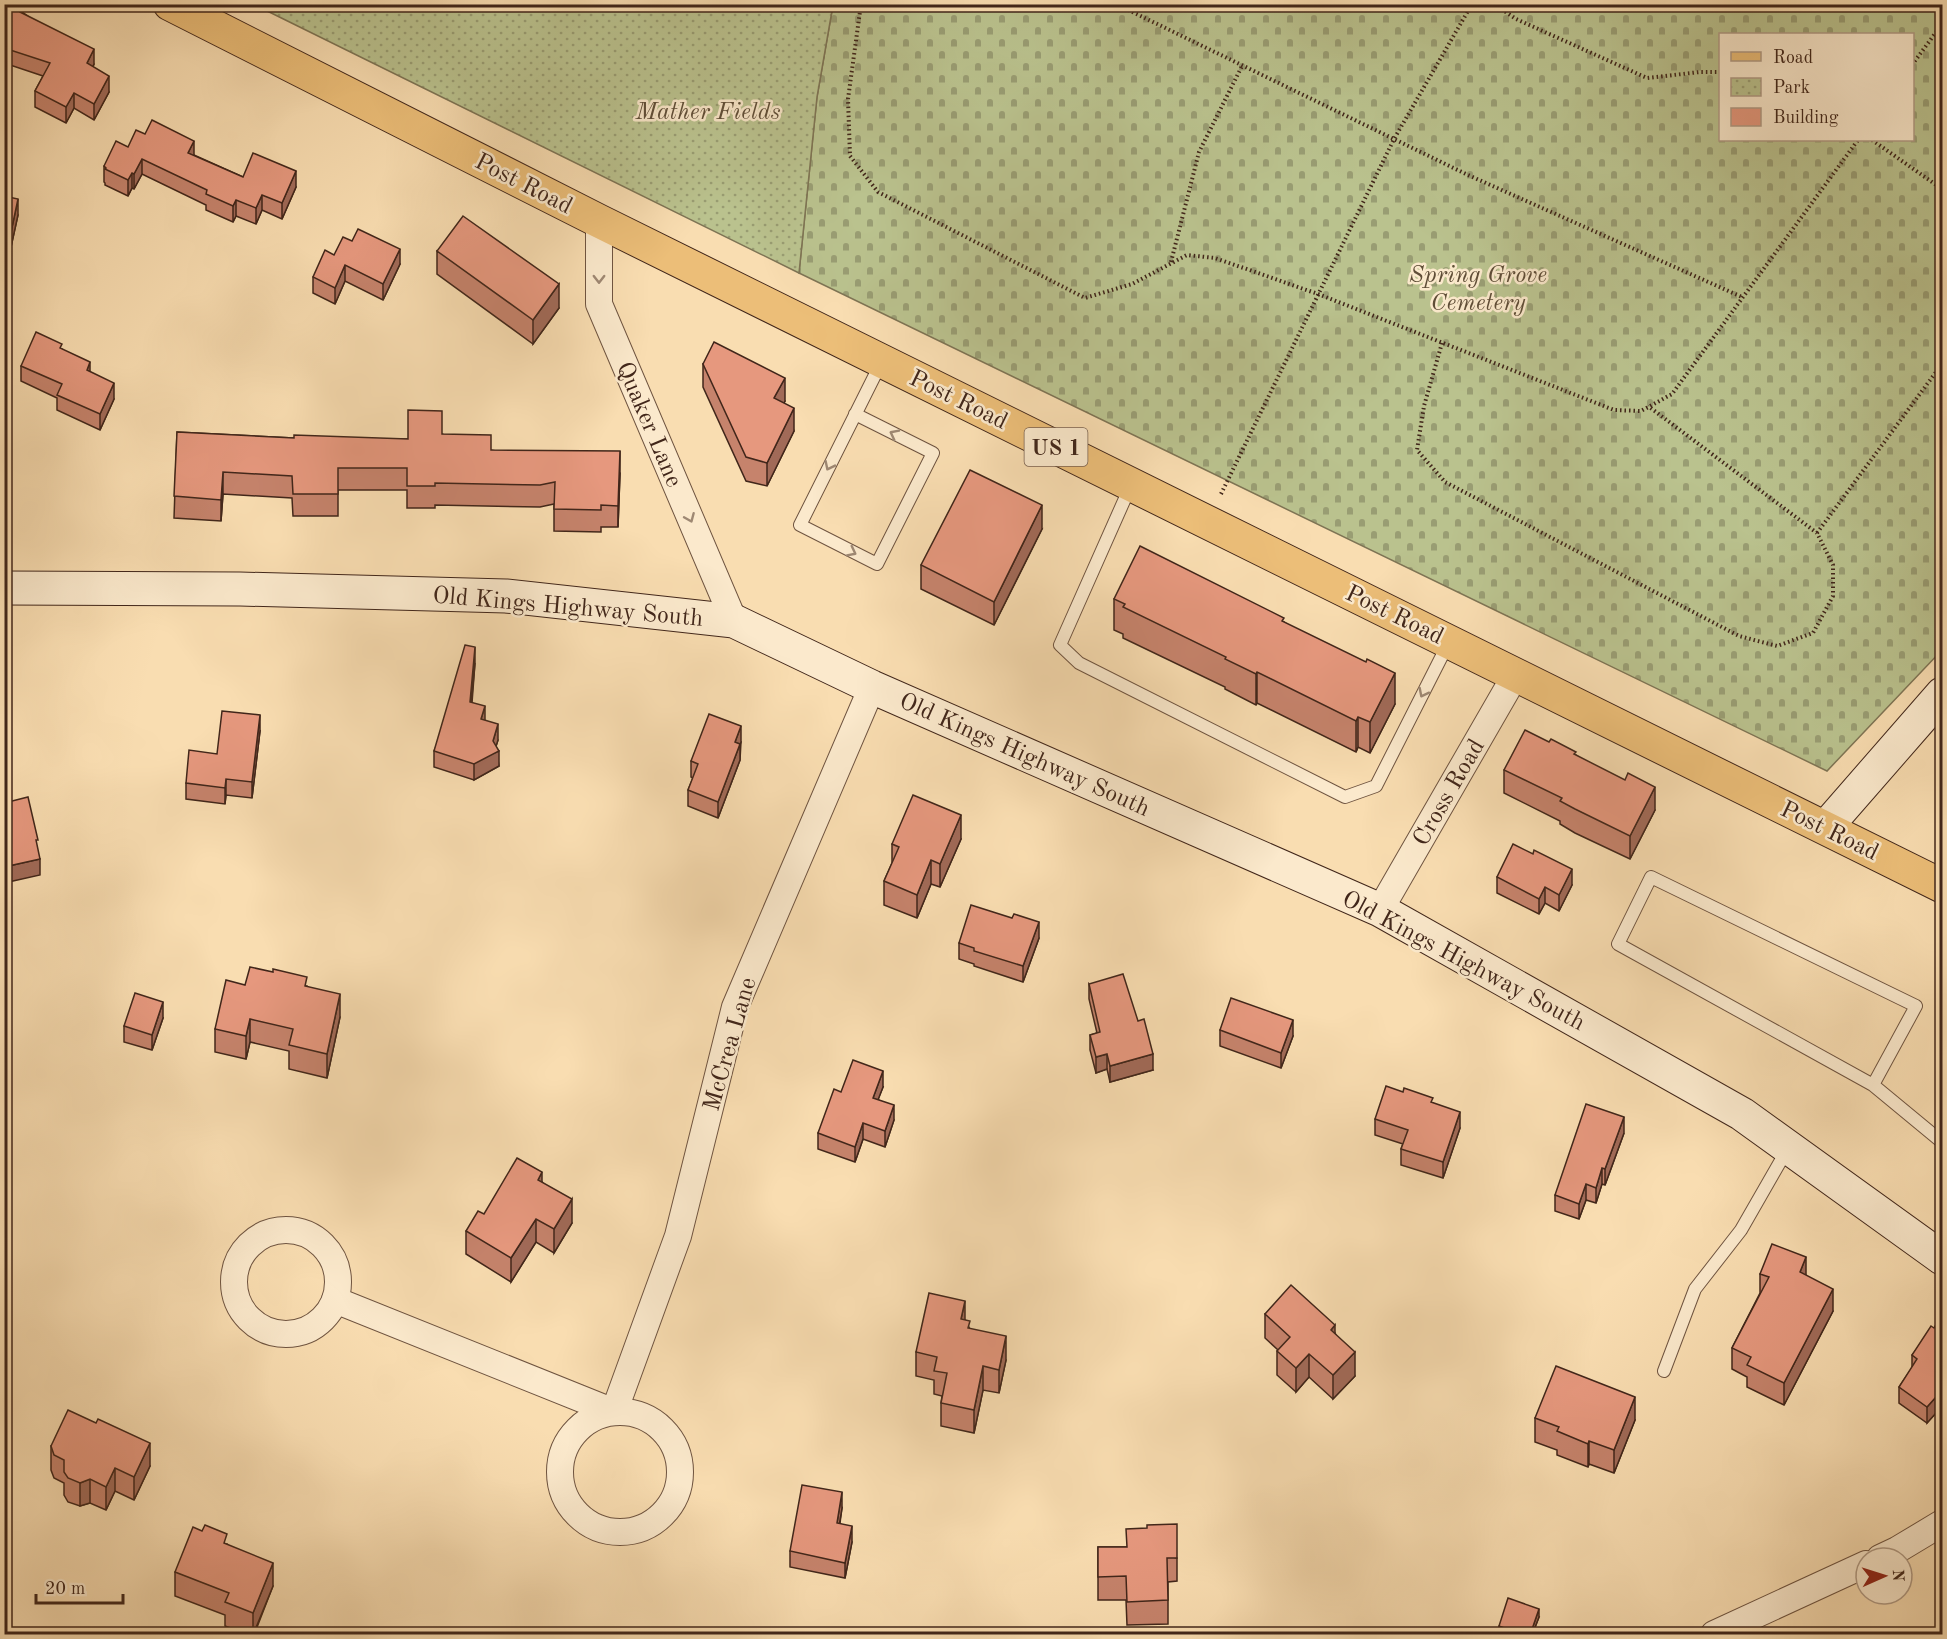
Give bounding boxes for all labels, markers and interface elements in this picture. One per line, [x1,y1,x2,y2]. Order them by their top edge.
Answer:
legend [1719,33,1914,141]
text: Road [1773,49,1813,67]
text: Park [1773,79,1810,97]
park label: Mather Fields [634,101,781,125]
text: Building [1773,109,1839,127]
street label: Post Road [470,150,576,220]
park label: Spring Grove Cemetery [1409,264,1547,316]
one-way arrow [593,275,605,284]
street label: Quaker Lane [611,359,685,491]
street label: Post Road [905,367,1011,435]
road number: US 1 [1024,428,1088,466]
one-way arrow [890,430,901,441]
one-way arrow [825,460,836,471]
one-way arrow [683,512,695,523]
one-way arrow [846,544,857,556]
street label: Post Road [1341,582,1447,650]
street label: Old Kings Highway South [432,584,704,632]
one-way arrow [1419,687,1430,698]
street label: Old Kings Highway South [895,690,1153,822]
street label: Cross Road [1410,736,1490,850]
street label: Post Road [1776,798,1882,866]
street label: Old Kings Highway South [1338,887,1589,1036]
street label: McCrea Lane [700,975,761,1114]
north arrow [1854,1546,1914,1606]
scale bar [36,1567,123,1605]
text: N [1889,1569,1905,1583]
text: 20 m [45,1580,85,1598]

